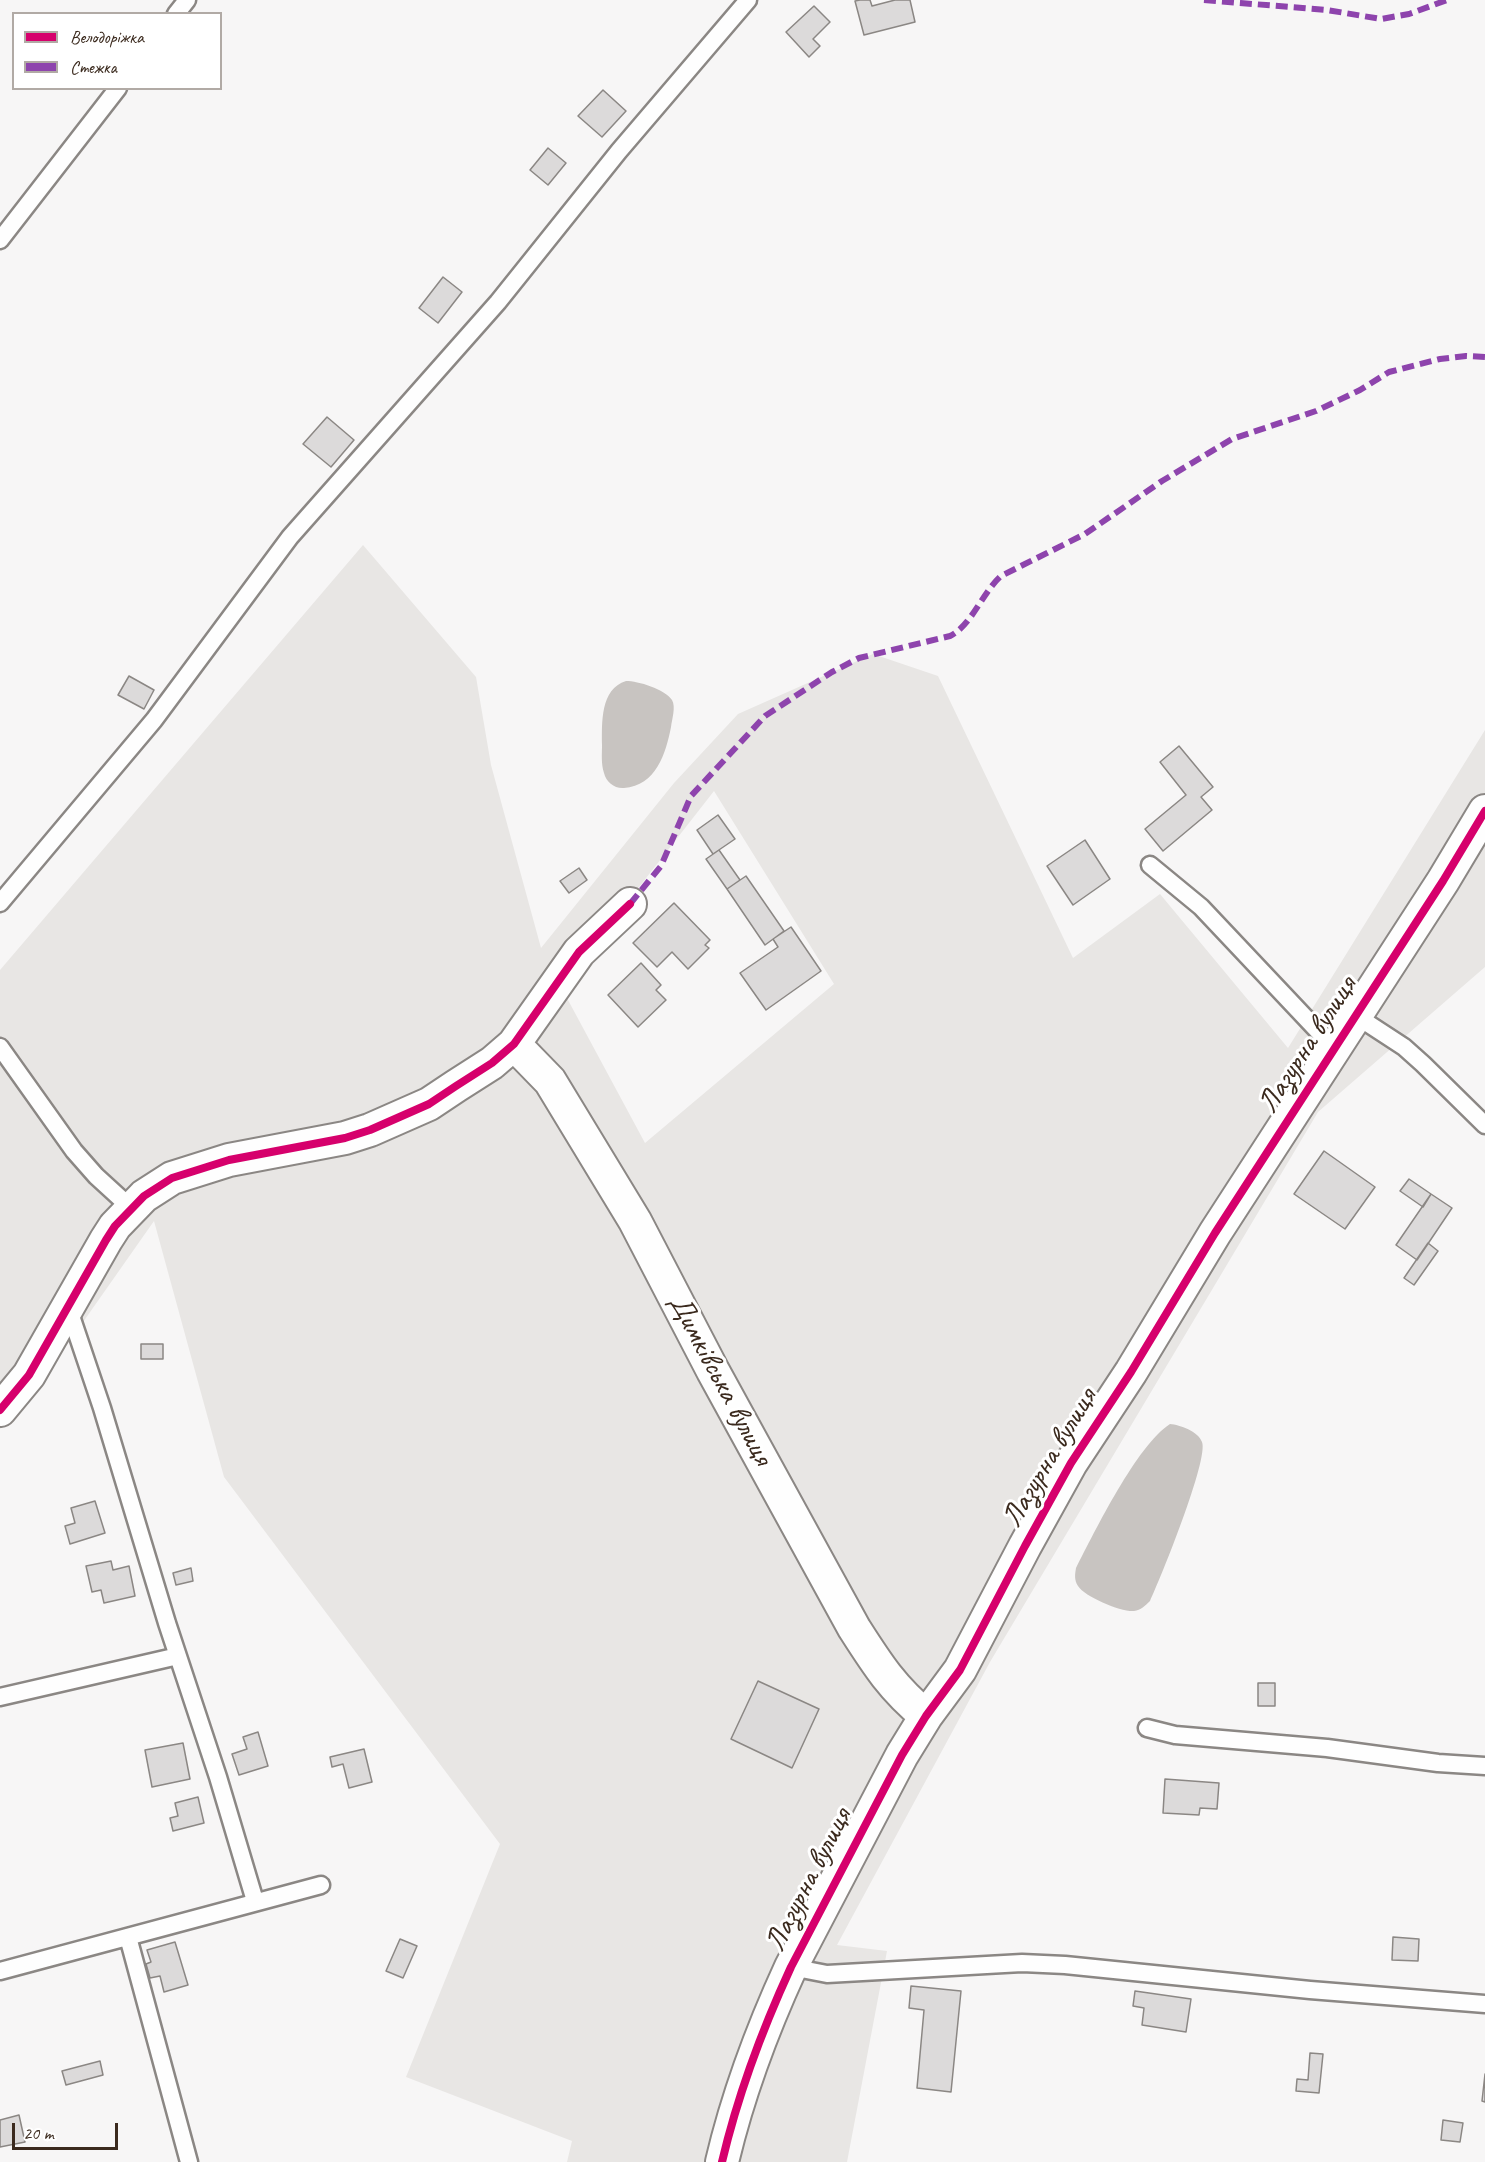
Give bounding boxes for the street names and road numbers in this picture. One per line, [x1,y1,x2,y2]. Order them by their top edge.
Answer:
street label: Лазурна вулиця [1251,970,1365,1120]
street label: Димківська вулиця [660,1288,780,1472]
street label: Лазурна вулиця [994,1382,1106,1534]
street label: Лазурна вулиця [758,1802,860,1958]

